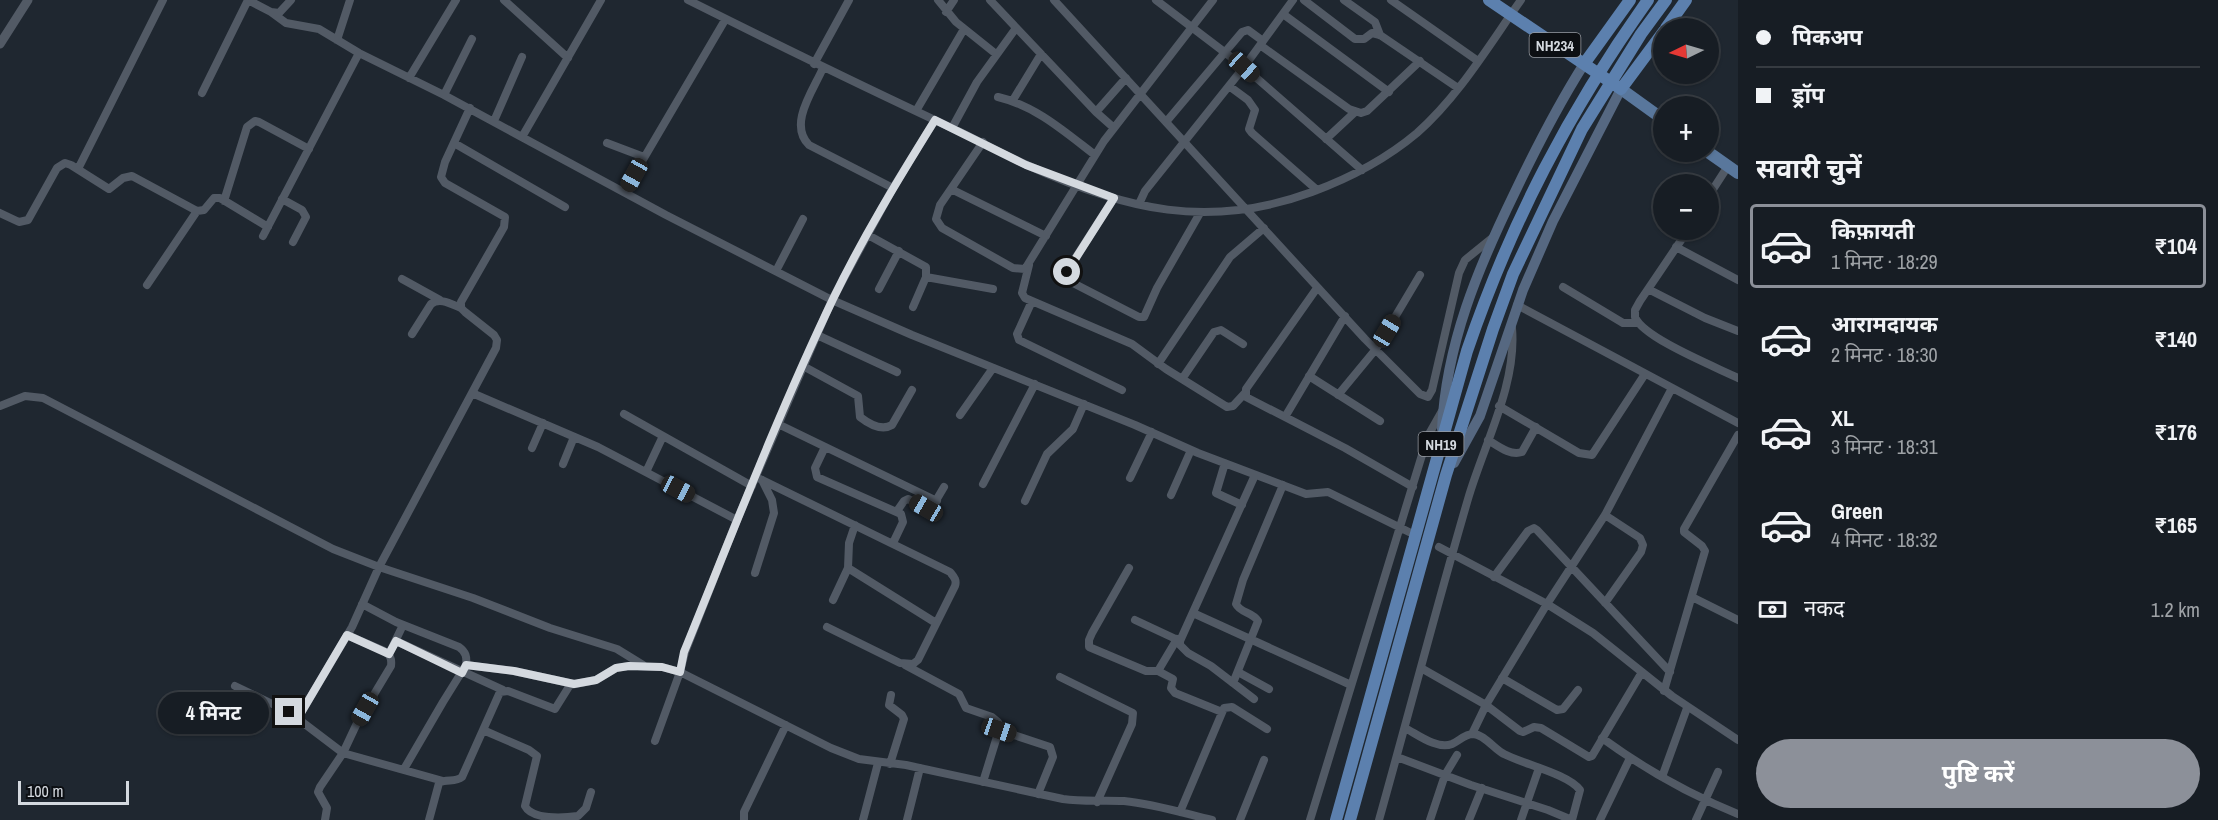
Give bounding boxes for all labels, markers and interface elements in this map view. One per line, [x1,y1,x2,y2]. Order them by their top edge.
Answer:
north arrow [1653,18,1719,84]
map controls [1653,18,1719,240]
text: पिकअप [1792,22,1863,52]
road number: NH234 [1530,33,1580,57]
car [1225,48,1263,86]
text: ड्रॉप [1792,80,1825,110]
button: + [1653,96,1719,162]
text: सवारी चुनें [1756,150,1862,186]
car [617,155,651,195]
button: − [1653,174,1719,240]
text: किफ़ायती [1831,216,1915,246]
icon: car [1759,219,1813,273]
text: ₹104 [2154,231,2197,261]
text: 1 मिनट · 18:29 [1831,248,1938,275]
route start [1053,258,1080,285]
text: आरामदायक [1831,309,1938,339]
car [1370,311,1404,351]
icon: car [1759,312,1813,366]
text: ₹140 [2154,324,2197,354]
text: 2 मिनट · 18:30 [1831,341,1938,368]
text: XL [1831,403,1854,433]
icon: car [1759,405,1813,459]
text: ₹176 [2154,417,2197,447]
road number: NH19 [1418,432,1464,456]
text: 3 मिनट · 18:31 [1831,433,1938,460]
car [658,473,698,505]
car [906,491,946,525]
text: Green [1831,496,1883,526]
icon: car [1759,498,1813,552]
text: ₹165 [2154,510,2197,540]
text: 4 मिनट · 18:32 [1831,526,1938,553]
icon: cash [1756,593,1789,626]
text: नकद [1804,593,1845,623]
text: 1.2 km [2151,596,2200,623]
car [348,689,382,729]
callout: 4 मिनट [157,691,268,733]
route end [275,698,302,725]
text: 4 मिनट [186,699,241,726]
car [979,716,1019,744]
button: पुष्टि करें [1756,739,2200,808]
scale bar [18,778,129,806]
text: 100 m [27,780,63,802]

